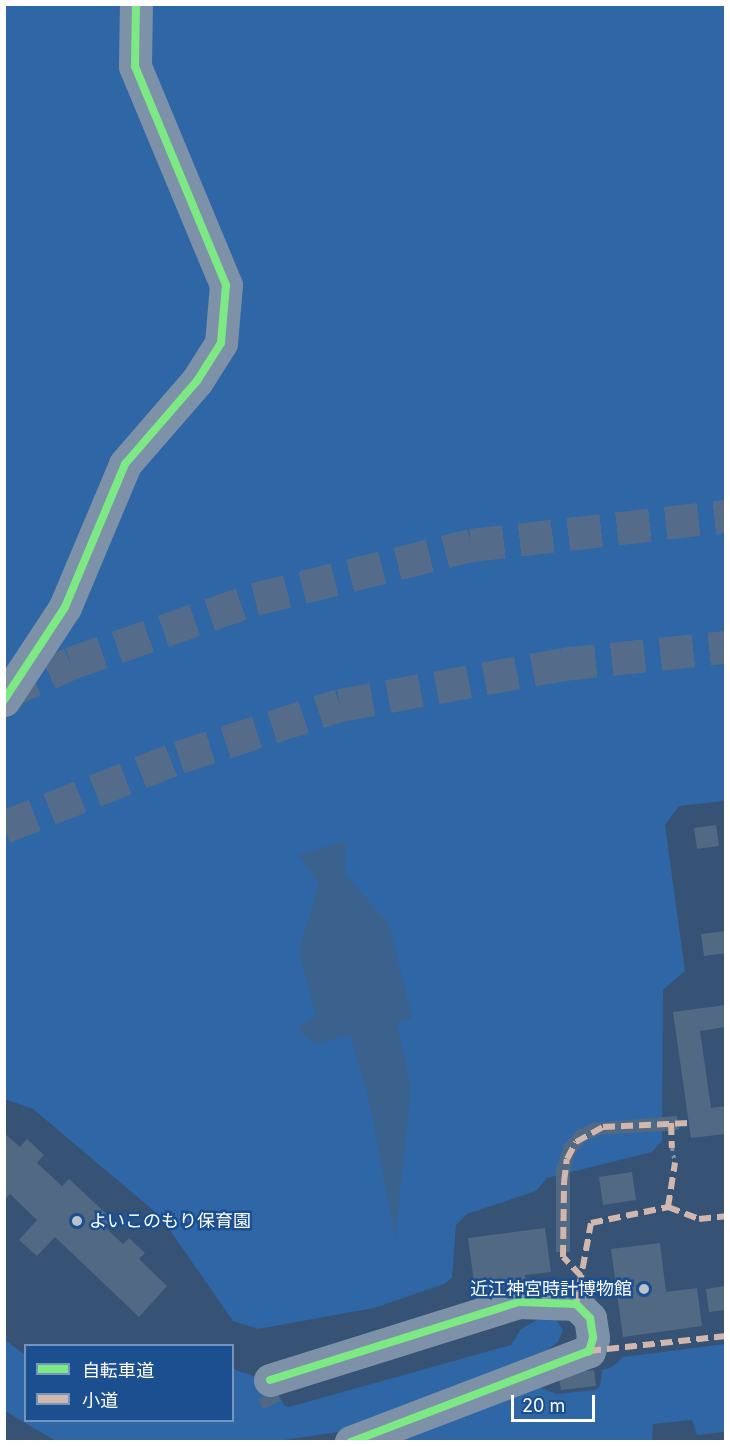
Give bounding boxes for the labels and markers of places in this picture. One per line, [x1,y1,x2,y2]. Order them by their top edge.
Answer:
place label: よいこのもり保育園 [89,1210,251,1232]
marker: よいこのもり保育園 [70,1214,84,1228]
place label: 近江神宮時計博物館 [470,1278,632,1300]
marker: 近江神宮時計博物館 [637,1282,651,1296]

